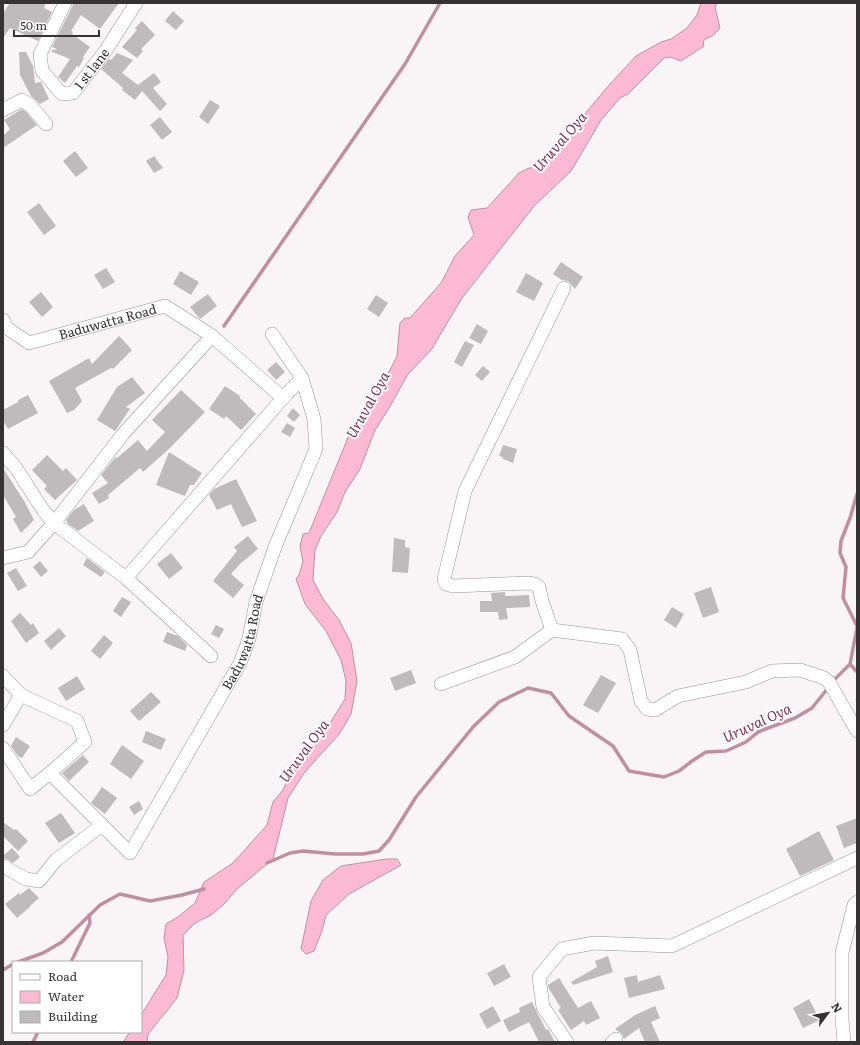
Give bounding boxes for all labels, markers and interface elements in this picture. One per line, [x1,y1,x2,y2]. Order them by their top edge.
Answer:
scale bar [14,12,99,38]
text: 50 m [20,16,47,34]
street label: 1 st lane [69,43,114,93]
water label: Uruval Oya [528,107,591,176]
street label: Baduwatta Road [56,299,158,344]
water label: Uruval Oya [341,368,394,441]
street label: Baduwatta Road [217,591,267,693]
water label: Uruval Oya [719,698,794,747]
water label: Uruval Oya [274,715,333,786]
legend [12,961,142,1033]
text: Road [48,967,78,985]
text: Water [48,987,84,1005]
north arrow [808,993,848,1033]
text: N [828,999,847,1015]
text: Building [48,1007,98,1025]

